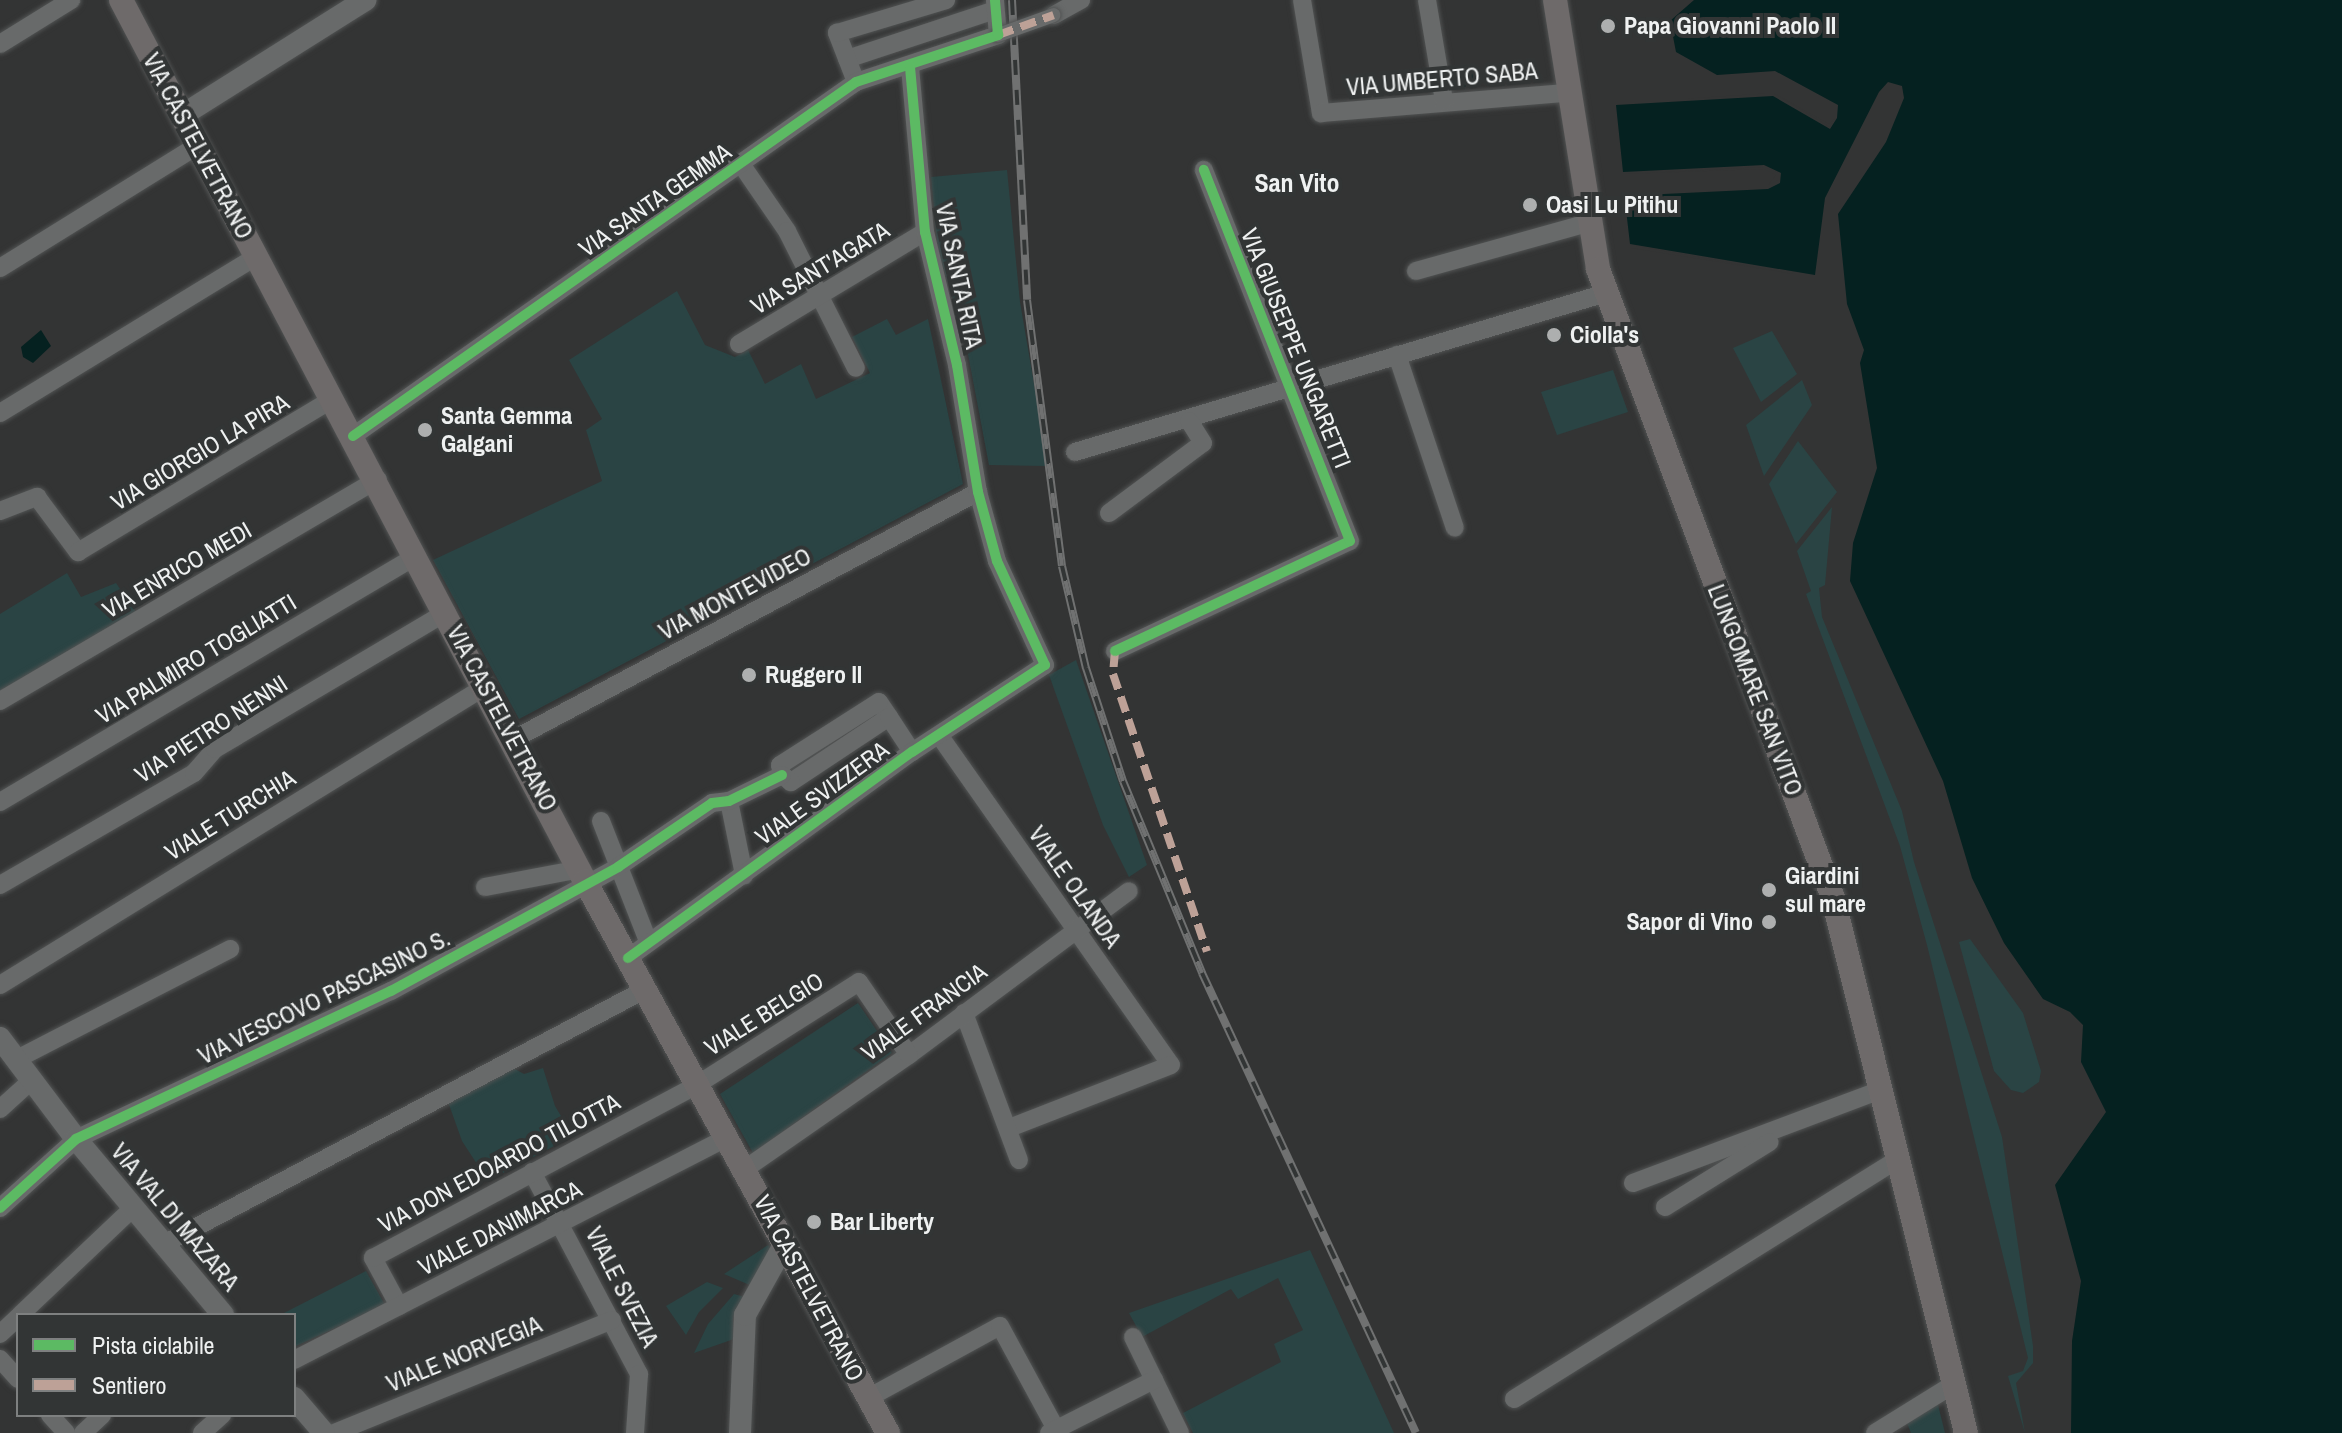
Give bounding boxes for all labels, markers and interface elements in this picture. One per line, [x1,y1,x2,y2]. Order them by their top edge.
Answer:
place label: Papa Giovanni Paolo II [1624,12,1836,40]
marker: Papa Giovanni Paolo II [1599,17,1617,35]
street label: VIA CASTELVETRANO [137,48,259,244]
street label: VIA UMBERTO SABA [1345,56,1539,102]
street label: VIA SANTA GEMMA [573,136,737,264]
district label: San Vito [1255,167,1339,199]
place label: Oasi Lu Pitihu [1546,191,1678,219]
marker: Oasi Lu Pitihu [1521,196,1539,214]
street label: VIA SANTA RITA [929,200,989,352]
street label: VIA SANT'AGATA [745,215,895,321]
street label: VIA GIUSEPPE UNGARETTI [1235,223,1357,473]
place label: Ciolla's [1570,321,1639,349]
marker: Ciolla's [1545,326,1563,344]
street label: VIA GIORGIO LA PIRA [105,387,295,517]
place label: Santa Gemma Galgani [441,402,572,458]
marker: Santa Gemma Galgani [416,421,434,439]
street label: VIA ENRICO MEDI [97,515,257,625]
street label: VIA MONTEVIDEO [653,541,817,647]
street label: LUNGOMARE SAN VITO [1701,580,1809,800]
street label: VIA PALMIRO TOGLIATTI [90,587,302,731]
street label: VIA CASTELVETRANO [441,620,563,816]
place label: Ruggero II [765,661,862,689]
marker: Ruggero II [740,666,758,684]
street label: VIA PIETRO NENNI [129,669,293,789]
street label: VIALE SVIZZERA [750,735,894,851]
street label: VIALE TURCHIA [159,763,301,867]
street label: VIALE OLANDA [1022,820,1128,954]
place label: Giardini sul mare [1785,862,1866,918]
marker: Giardini sul mare [1760,881,1778,899]
place label: Sapor di Vino [1626,908,1753,936]
marker: Sapor di Vino [1760,913,1778,931]
street label: VIA VESCOVO PASCASINO S. [193,923,455,1071]
street label: VIALE FRANCIA [856,957,992,1067]
street label: VIALE BELGIO [699,966,829,1062]
street label: VIA DON EDOARDO TILOTTA [373,1087,625,1239]
street label: VIA VAL DI MAZARA [104,1137,246,1297]
street label: VIALE DANIMARCA [414,1174,586,1282]
street label: VIA CASTELVETRANO [748,1190,870,1386]
place label: Bar Liberty [830,1208,934,1236]
marker: Bar Liberty [805,1213,823,1231]
street label: VIALE SVEZIA [579,1222,665,1352]
street label: VIALE NORVEGIA [382,1310,546,1398]
legend [16,1313,296,1417]
text: Pista ciclabile [92,1329,215,1361]
text: Sentiero [92,1369,166,1401]

